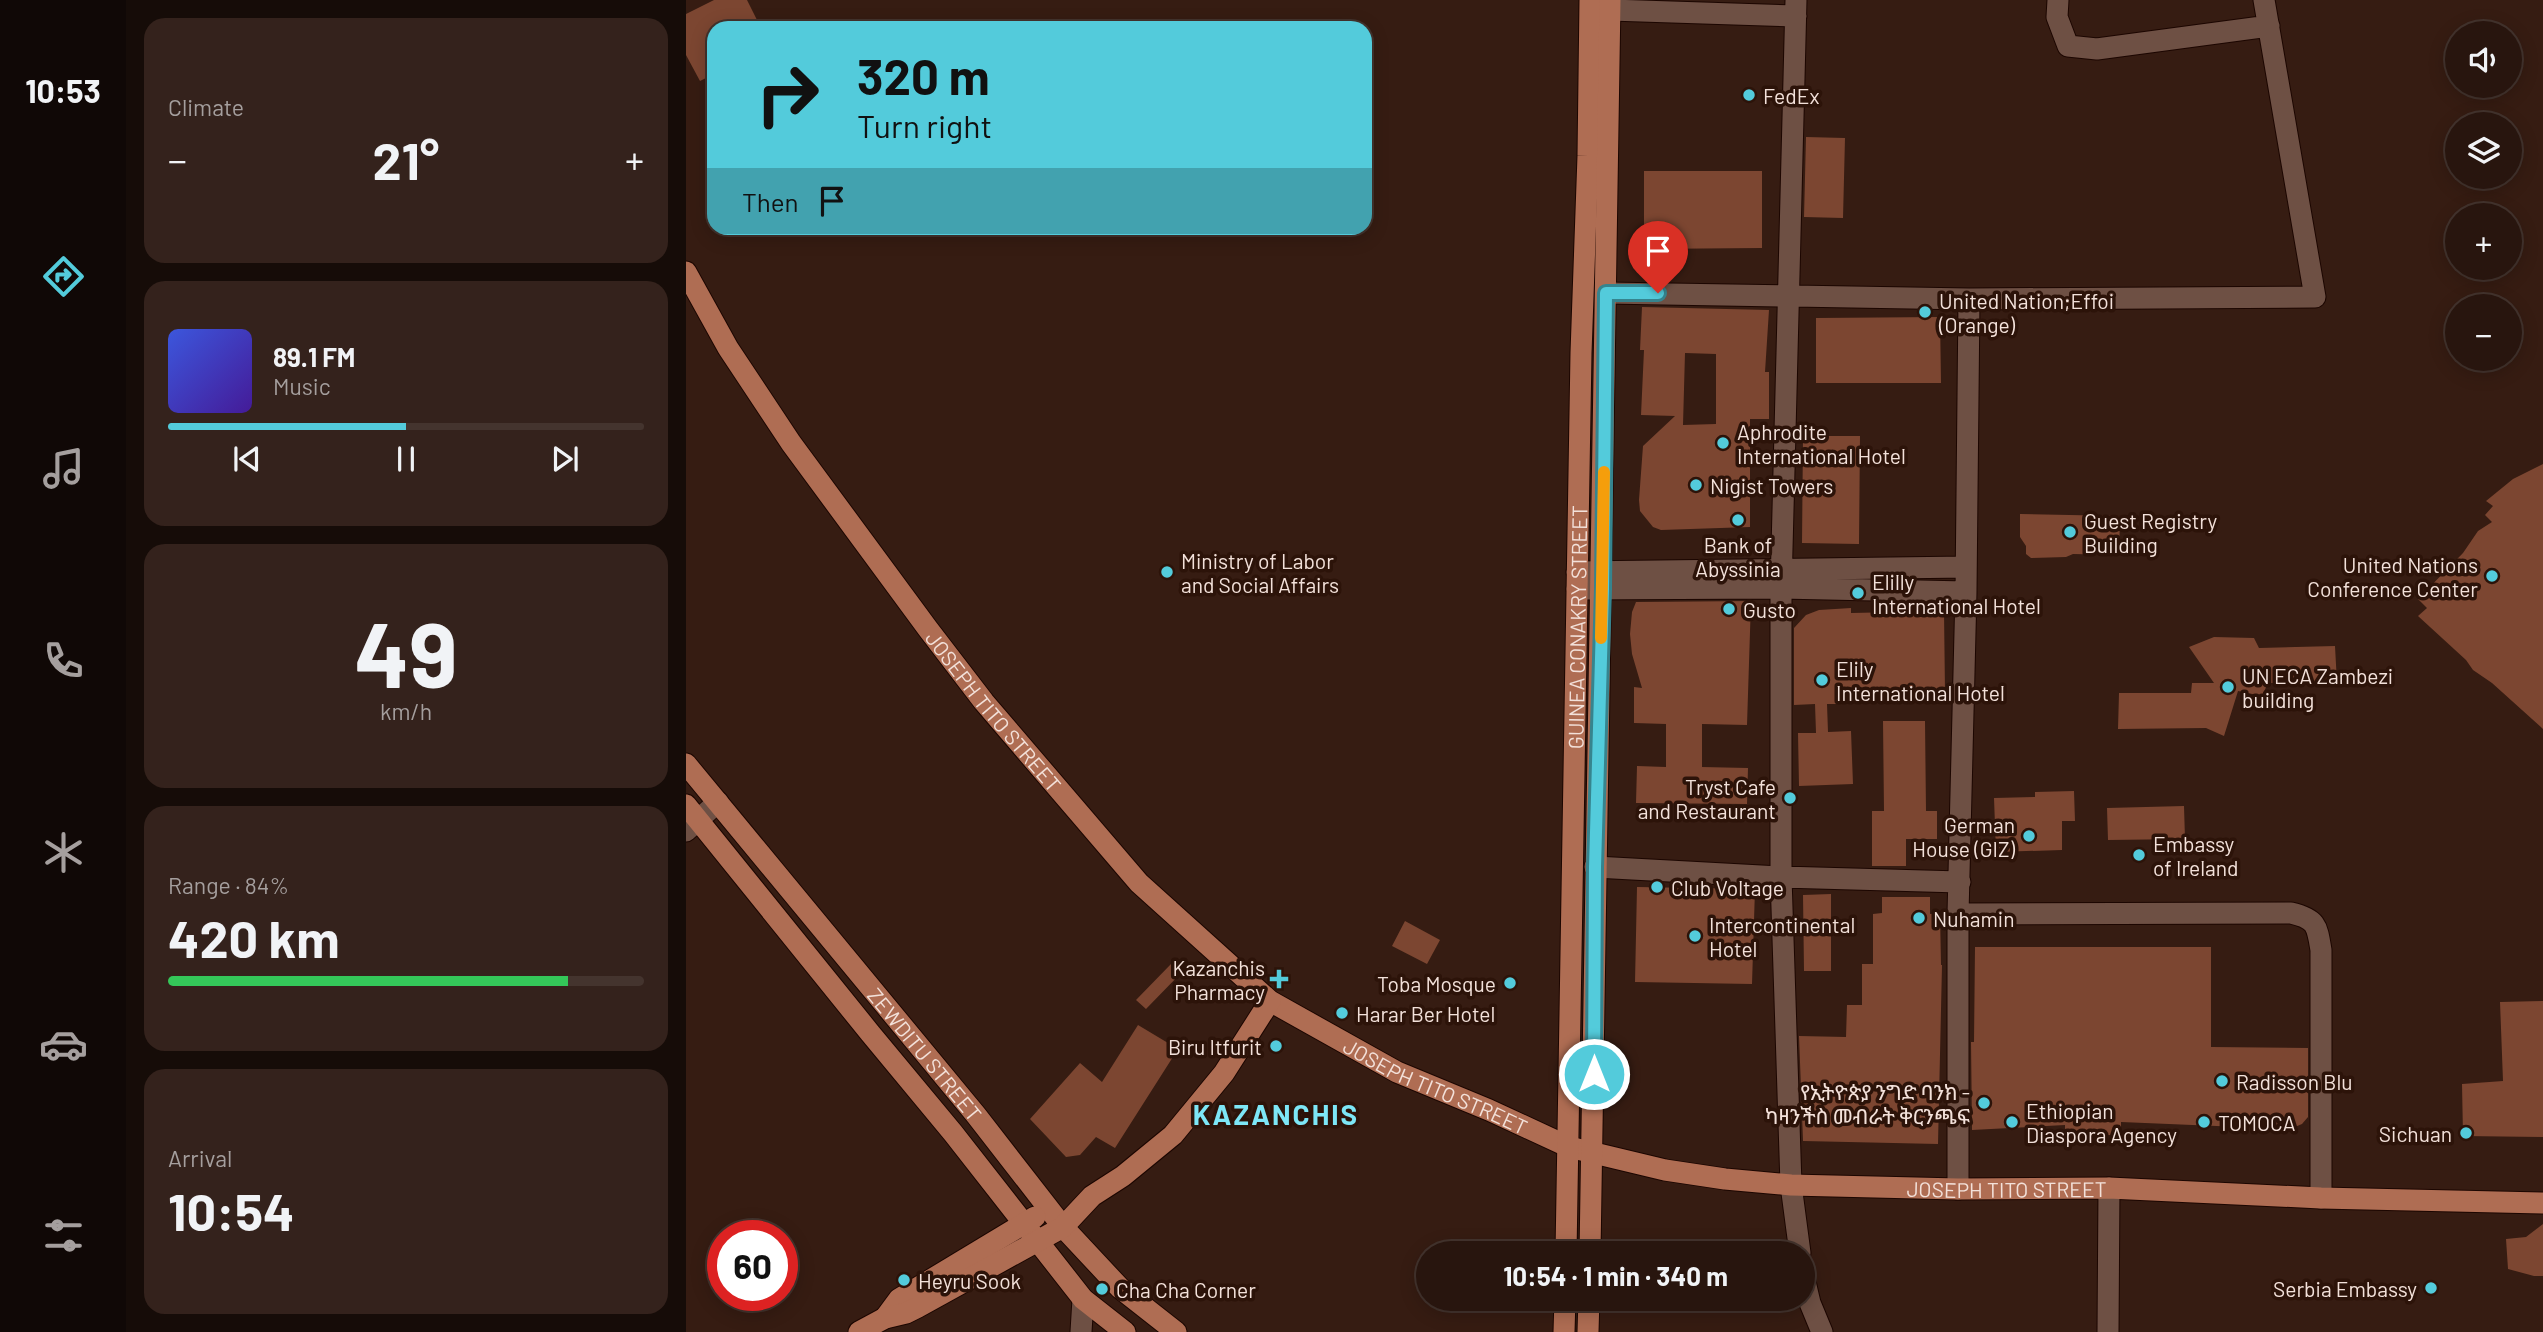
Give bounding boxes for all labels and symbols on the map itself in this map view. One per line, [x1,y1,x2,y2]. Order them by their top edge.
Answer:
place label: FedEx [1763,83,1819,108]
marker: FedEx [1741,87,1757,103]
pin [1628,221,1688,293]
place label: United Nation;Effoi (Orange) [1938,288,2114,337]
marker: United Nation;Effoi (Orange) [1917,304,1933,320]
place label: Aphrodite International Hotel [1737,419,1906,468]
marker: Aphrodite International Hotel [1715,435,1731,451]
place label: Nigist Towers [1710,473,1833,498]
marker: Nigist Towers [1688,477,1704,493]
street label: GUINEA CONAKRY STREET [1562,505,1591,749]
place label: Guest Registry Building [2084,508,2218,557]
marker: Bank of Abyssinia [1730,512,1746,528]
marker: Guest Registry Building [2062,524,2078,540]
place label: Bank of Abyssinia [1695,532,1781,581]
place label: Ministry of Labor and Social Affairs [1181,548,1339,597]
place label: United Nations Conference Center [2307,552,2478,601]
marker: Ministry of Labor and Social Affairs [1159,564,1175,580]
marker: United Nations Conference Center [2484,568,2500,584]
place label: Elilly International Hotel [1872,569,2041,618]
marker: Elilly International Hotel [1850,585,1866,601]
place label: Gusto [1743,597,1796,622]
marker: Gusto [1721,601,1737,617]
street label: JOSEPH TITO STREET [921,626,1067,796]
place label: Elily International Hotel [1836,656,2005,705]
place label: UN ECA Zambezi building [2242,663,2393,712]
marker: Elily International Hotel [1814,672,1830,688]
marker: UN ECA Zambezi building [2220,679,2236,695]
place label: Tryst Cafe and Restaurant [1638,774,1776,823]
marker: Tryst Cafe and Restaurant [1782,790,1798,806]
place label: German House (GIZ) [1912,812,2016,861]
marker: German House (GIZ) [2021,828,2037,844]
place label: Embassy of Ireland [2153,831,2238,880]
marker: Embassy of Ireland [2131,847,2147,863]
place label: Club Voltage [1671,875,1784,900]
marker: Club Voltage [1649,879,1665,895]
place label: Nuhamin [1933,906,2015,931]
marker: Nuhamin [1911,910,1927,926]
place label: Intercontinental Hotel [1709,912,1855,961]
marker: Intercontinental Hotel [1687,928,1703,944]
place label: Kazanchis Pharmacy [1172,955,1265,1004]
marker: Kazanchis Pharmacy [1271,971,1287,987]
place label: Toba Mosque [1377,971,1496,996]
marker: Toba Mosque [1502,975,1518,991]
street label: ZEWDITU STREET [863,982,988,1125]
place label: Harar Ber Hotel [1356,1001,1495,1026]
marker: Harar Ber Hotel [1334,1005,1350,1021]
street label: JOSEPH TITO STREET [1339,1032,1532,1139]
place label: Biru Itfurit [1168,1034,1262,1059]
position arrow [1557,1037,1631,1111]
marker: Biru Itfurit [1268,1038,1284,1054]
place label: Radisson Blu [2236,1069,2353,1094]
marker: Radisson Blu [2214,1073,2230,1089]
place label: የኢትዮጵያ ንግድ ባንክ - ካዛንችስ መብራት ቅርንጫፍ [1765,1079,1970,1128]
marker: የኢትዮጵያ ንግድ ባንክ - ካዛንችስ መብራት ቅርንጫፍ [1976,1095,1992,1111]
district label: KAZANCHIS [1193,1097,1359,1131]
place label: Ethiopian Diaspora Agency [2026,1098,2177,1147]
place label: TOMOCA [2218,1110,2296,1135]
marker: Ethiopian Diaspora Agency [2004,1114,2020,1130]
marker: TOMOCA [2196,1114,2212,1130]
place label: Sichuan [2379,1121,2452,1146]
marker: Sichuan [2458,1125,2474,1141]
street label: JOSEPH TITO STREET [1906,1175,2107,1202]
speed limit sign: 60 [707,1220,798,1311]
place label: Heyru Sook [918,1268,1021,1293]
marker: Heyru Sook [896,1272,912,1288]
place label: Serbia Embassy [2273,1276,2417,1301]
place label: Cha Cha Corner [1116,1277,1256,1302]
marker: Serbia Embassy [2423,1280,2439,1296]
marker: Cha Cha Corner [1094,1281,1110,1297]

